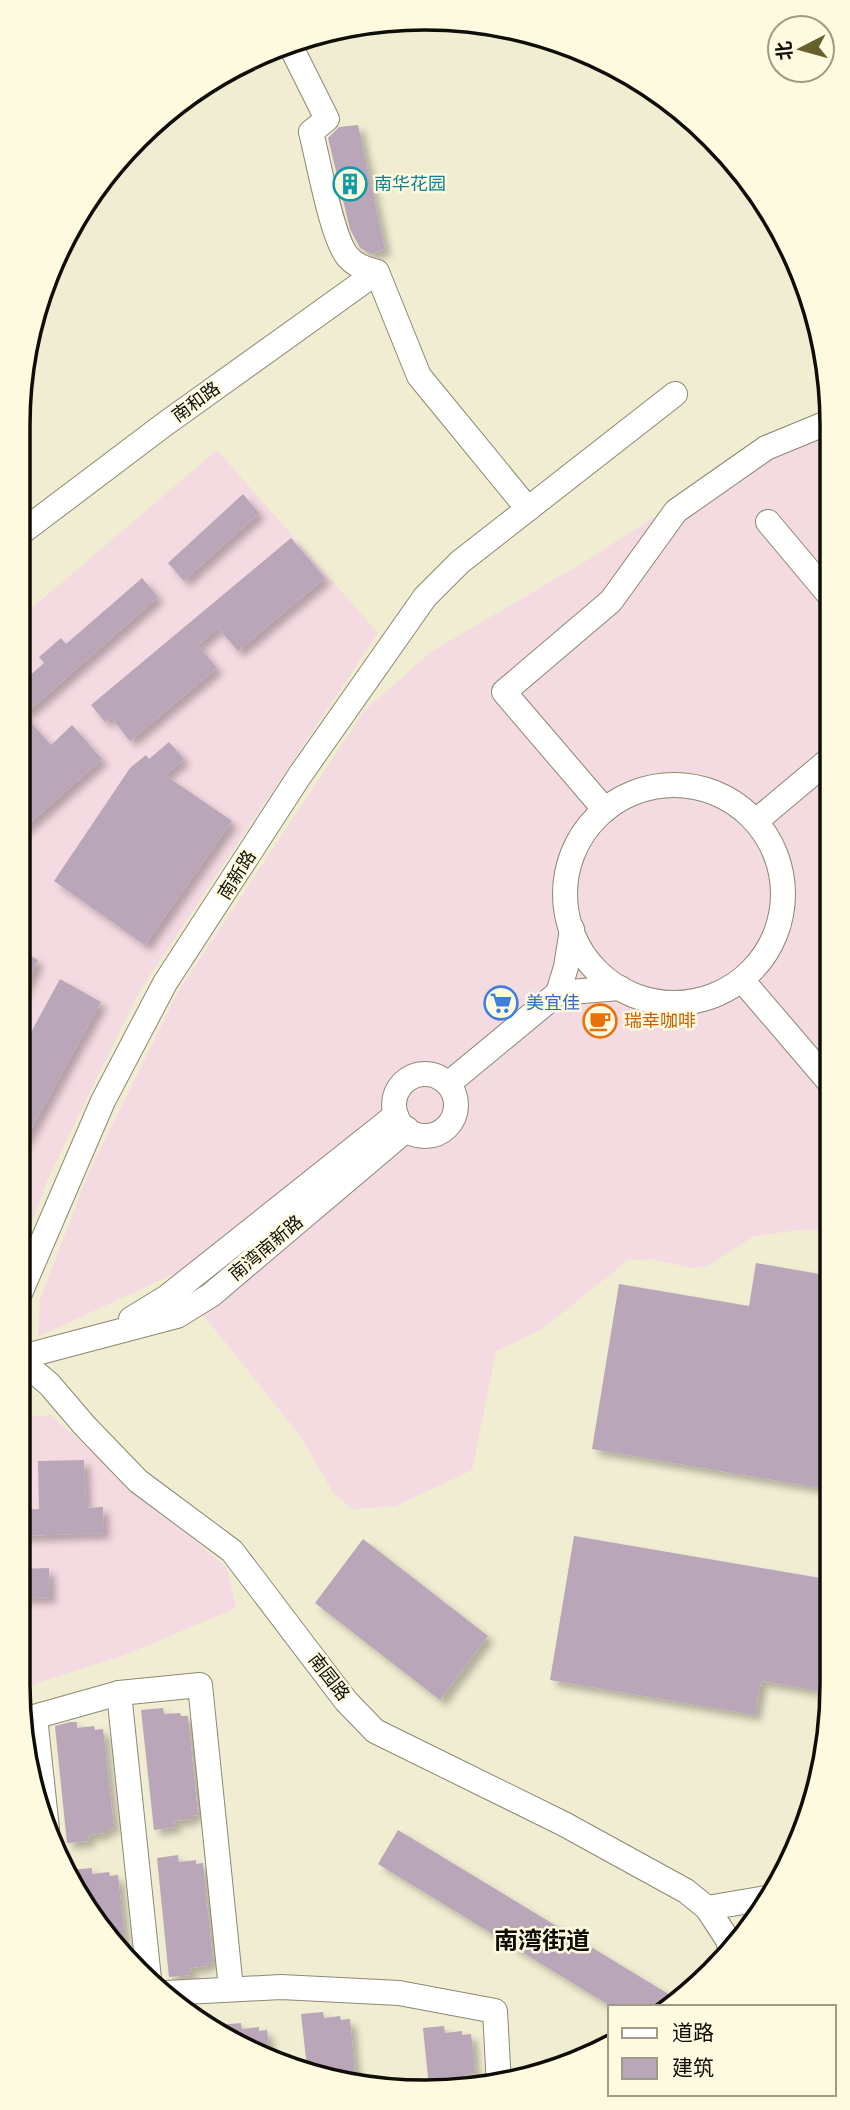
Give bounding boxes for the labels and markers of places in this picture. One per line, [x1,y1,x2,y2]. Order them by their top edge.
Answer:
building icon: 南华花园 [331,165,369,203]
place label: 南华花园 [374,173,446,195]
supermarket icon: 美宜佳 [482,984,520,1022]
place label: 美宜佳 [526,992,580,1014]
cafe icon: 瑞幸咖啡 [581,1002,619,1040]
place label: 瑞幸咖啡 [624,1010,696,1032]

